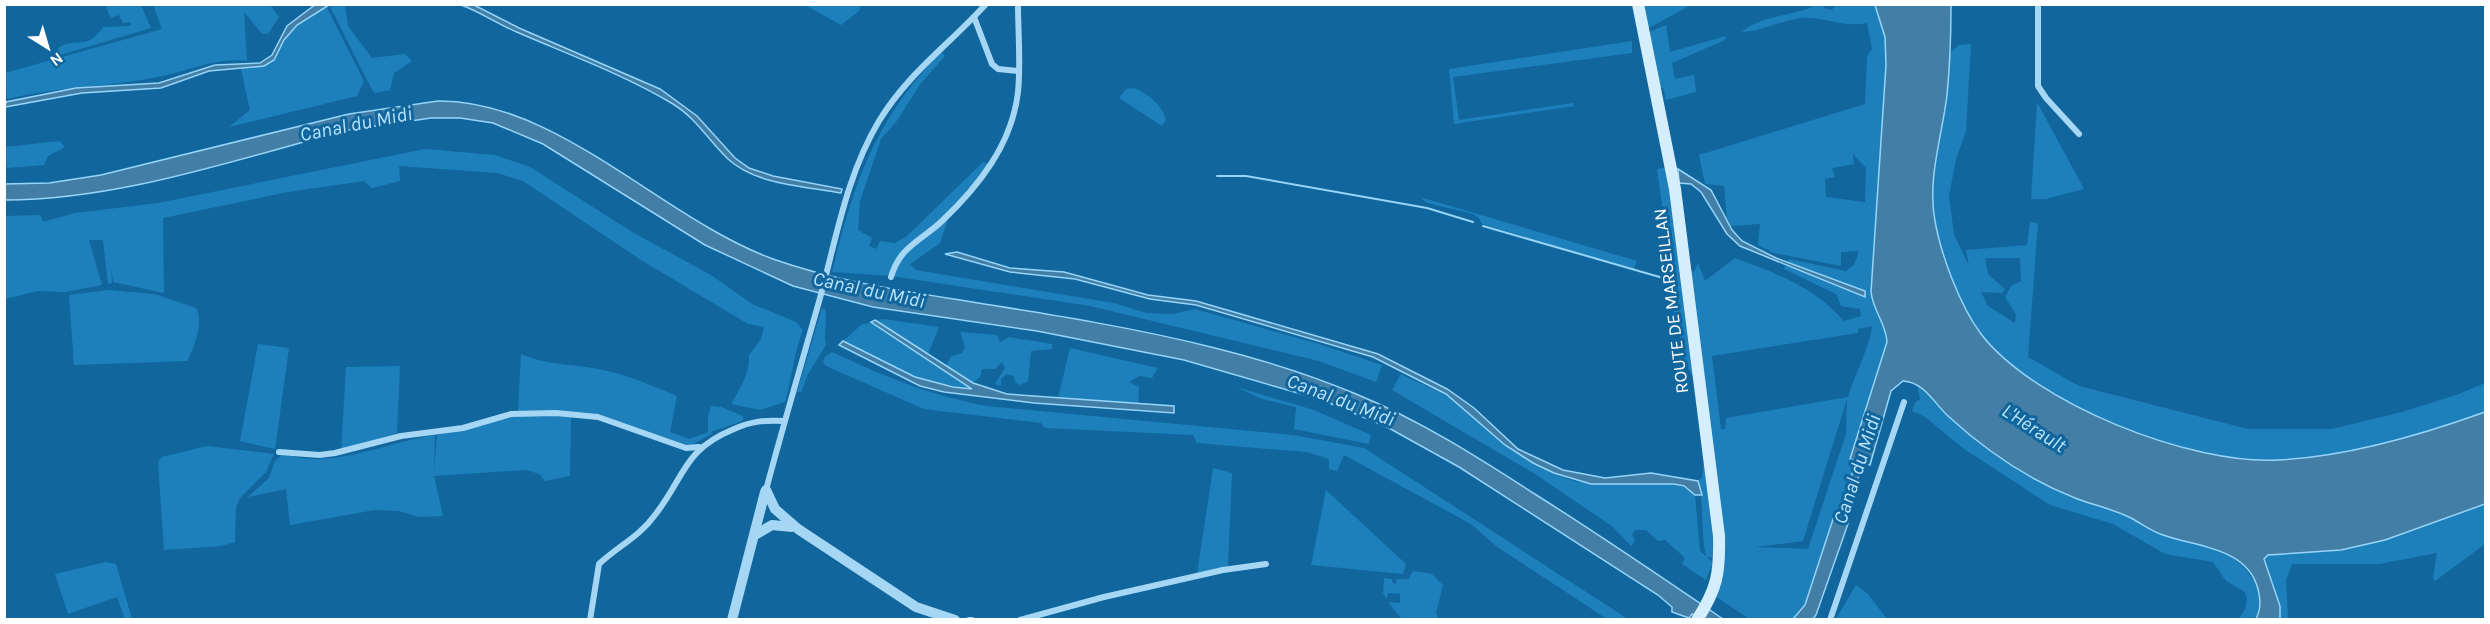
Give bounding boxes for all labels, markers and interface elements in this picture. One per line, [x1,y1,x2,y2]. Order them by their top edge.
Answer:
north arrow [18,18,78,78]
text: N [46,49,67,71]
water label: Canal du Midi [298,102,414,146]
street label: ROUTE DE MARSEILLAN [1649,207,1693,395]
water label: Canal du Midi [811,267,927,313]
water label: Canal du Midi [1284,369,1398,431]
water label: L'Hérault [1998,399,2071,457]
water label: Canal du Midi [1828,411,1886,527]

